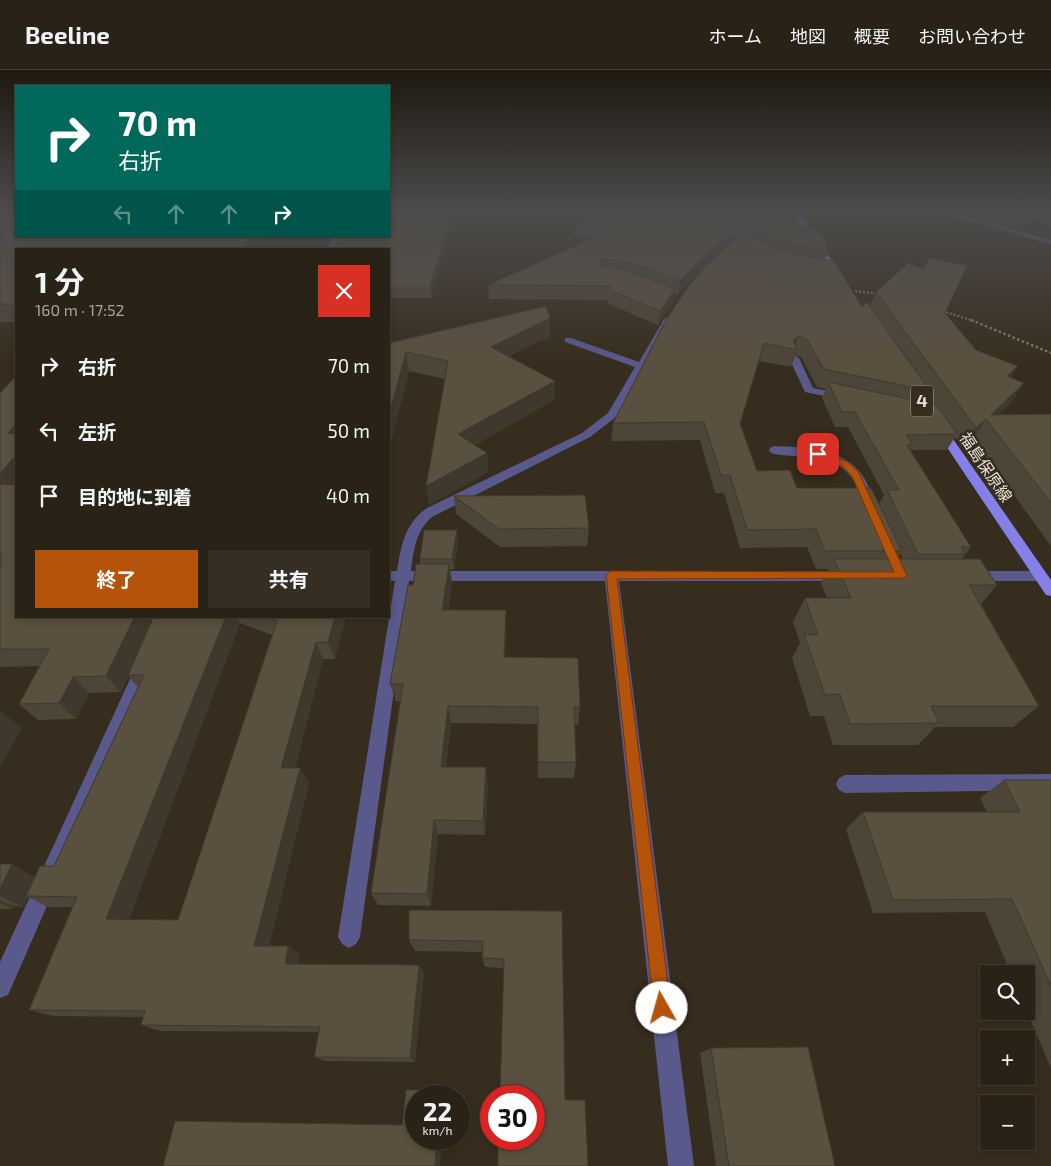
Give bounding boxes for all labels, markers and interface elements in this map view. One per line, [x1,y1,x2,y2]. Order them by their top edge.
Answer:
text: Beeline [25,20,110,49]
text: ホーム [709,25,762,47]
text: 地図 [790,25,826,47]
text: 概要 [854,25,890,47]
text: お問い合わせ [918,25,1026,47]
text: 70 m [118,101,197,143]
icon: right [35,105,100,170]
text: 右折 [118,147,162,173]
icon: left [109,200,137,228]
icon: ahead [162,200,190,228]
icon: ahead [215,200,243,228]
icon: right [268,200,296,228]
text: 1 分 [35,263,84,299]
button: close [318,265,370,317]
text: 160 m · 17:52 [35,300,125,319]
icon: right [35,352,63,380]
text: 70 m [328,354,370,377]
text: 右折 [78,355,116,378]
road number: 4 [911,386,933,416]
icon: left [35,417,63,445]
text: 50 m [327,419,370,442]
text: 左折 [78,420,116,443]
street label: 福島保原線 [956,428,1017,505]
pin [797,433,839,475]
icon: arrive [804,440,832,468]
icon: arrive [35,482,63,510]
text: 40 m [326,484,370,507]
text: 目的地に到着 [78,485,192,508]
button: 終了 [35,550,198,608]
button: 共有 [208,550,370,608]
map controls [980,965,1035,1150]
button: search [980,965,1035,1020]
position arrow [635,981,687,1033]
button: + [980,1030,1035,1085]
speed limit sign: 30 [480,1085,545,1150]
button: − [980,1095,1035,1150]
text: 22 [423,1096,452,1126]
text: km/h [423,1123,452,1137]

